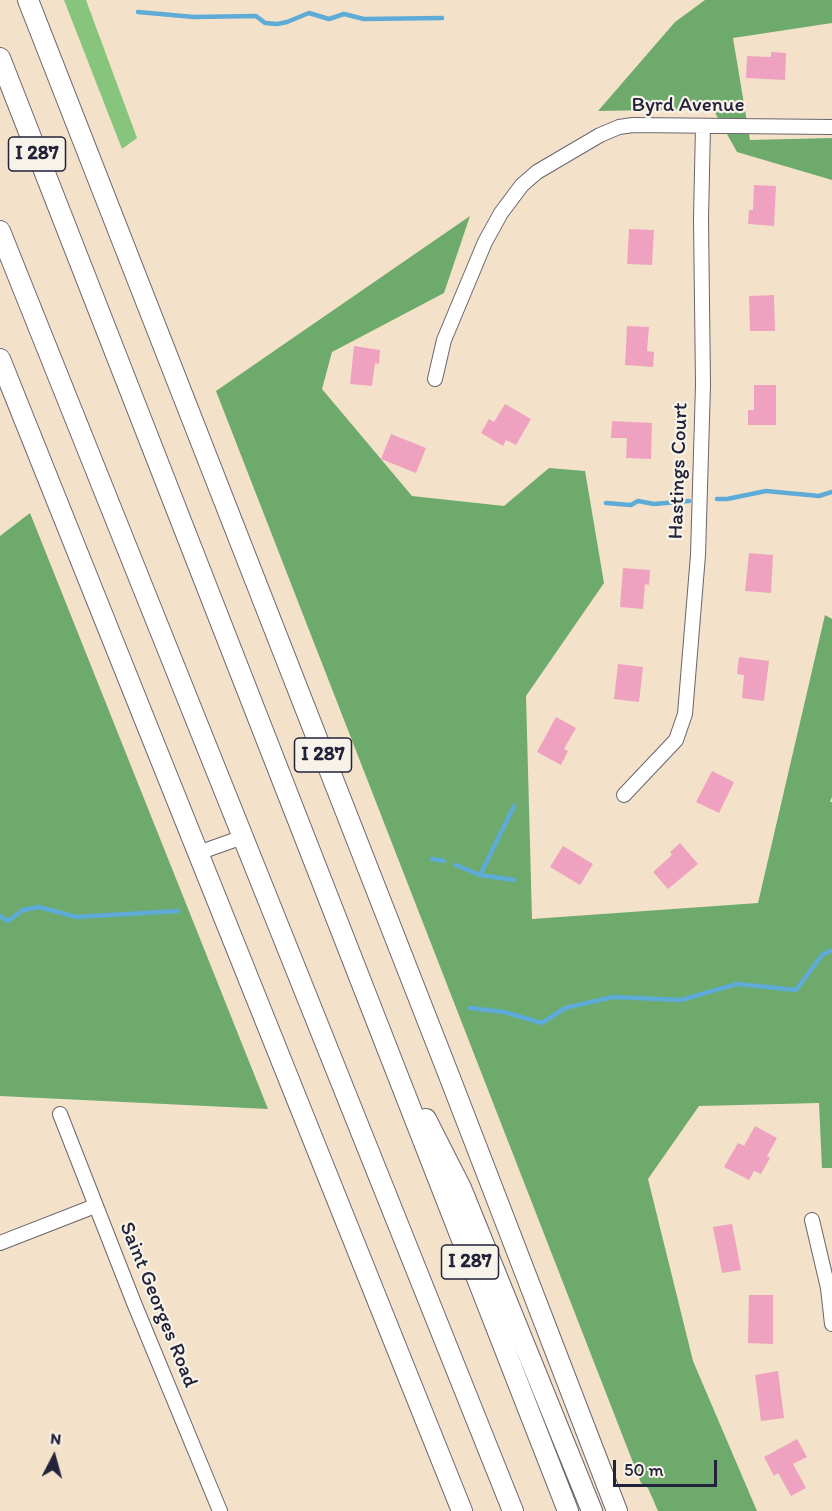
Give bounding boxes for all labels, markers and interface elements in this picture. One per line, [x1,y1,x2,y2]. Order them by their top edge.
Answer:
street label: Byrd Avenue [631,93,745,119]
road number: I 287 [9,137,66,171]
street label: Hastings Court [664,402,694,540]
road number: I 287 [294,738,352,772]
street label: Saint Georges Road [113,1219,203,1391]
road number: I 287 [442,1245,498,1279]
north arrow [24,1427,84,1487]
text: N [50,1429,62,1449]
scale bar [616,1448,720,1486]
text: 50 m [624,1459,664,1481]

